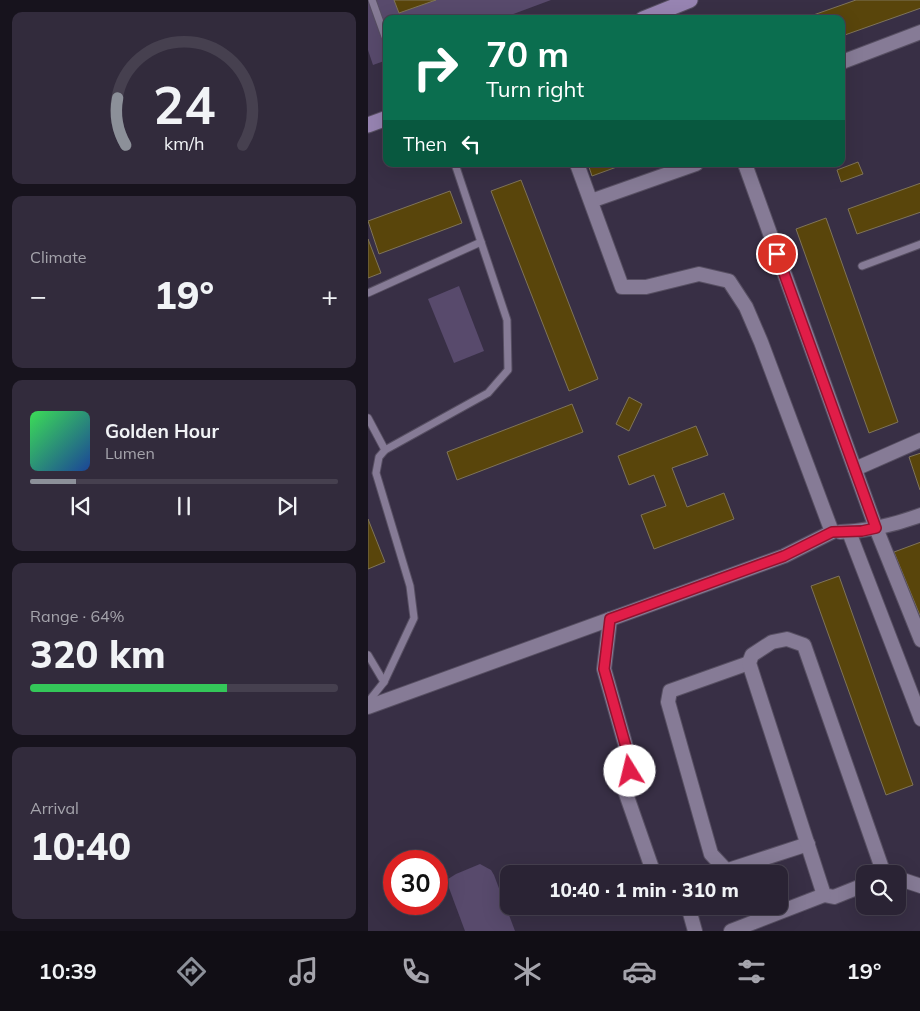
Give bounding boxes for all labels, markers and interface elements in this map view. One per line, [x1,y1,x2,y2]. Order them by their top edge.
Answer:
text: 70 m [486,32,569,76]
icon: right [403,35,468,100]
text: 24 [153,72,215,137]
text: Turn right [486,75,584,103]
icon: left [457,130,485,158]
text: km/h [164,132,204,154]
text: Then [403,132,447,156]
pin [756,233,798,275]
icon: arrive [763,240,791,268]
text: Climate [30,247,86,267]
text: 19° [154,271,214,319]
text: − [30,278,47,313]
text: + [321,278,338,313]
text: Golden Hour [105,419,219,443]
text: Lumen [105,443,155,463]
icon: previous [67,492,95,520]
icon: pause [170,492,198,520]
icon: next [273,492,301,520]
text: Range · 64% [30,606,125,626]
text: 320 km [30,630,166,678]
position arrow [603,744,655,796]
text: Arrival [30,798,79,818]
text: 10:40 [30,822,131,870]
speed limit sign: 30 [383,850,448,915]
map controls [856,865,906,915]
button: search [856,865,906,915]
text: 10:40 · 1 min · 310 m [549,878,739,902]
icon: directions [174,954,209,989]
icon: music [286,954,321,989]
icon: phone [398,954,433,989]
icon: climate [510,954,545,989]
icon: car [622,954,657,989]
icon: filters [734,954,769,989]
text: 10:39 [39,957,97,985]
text: 19° [847,957,881,985]

